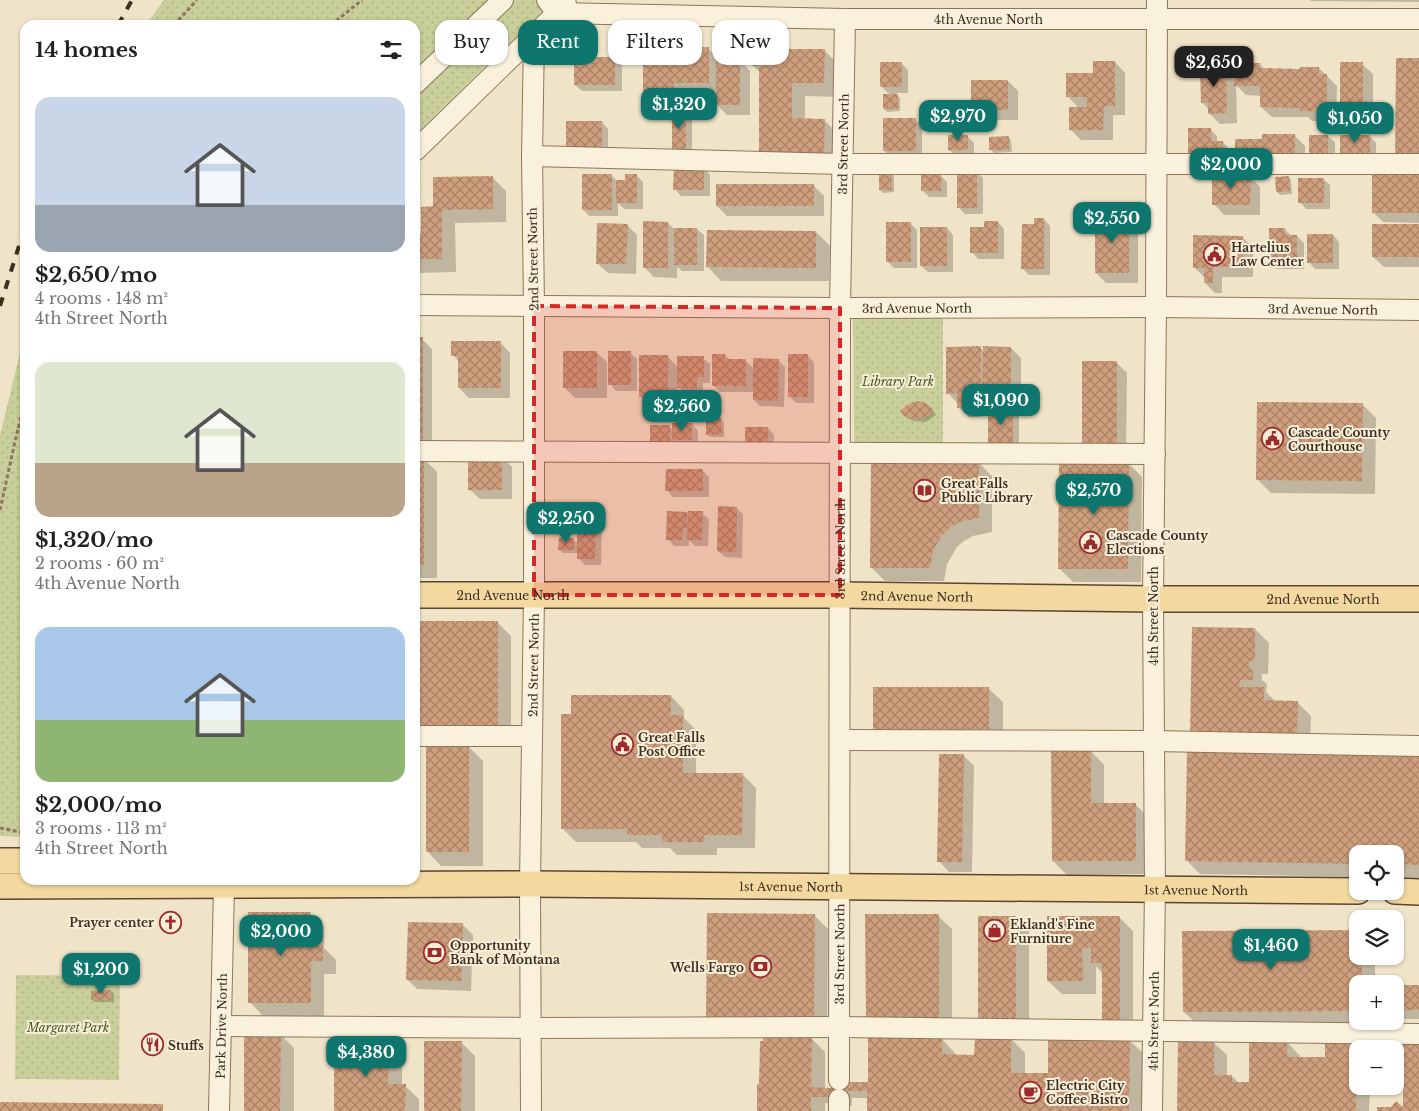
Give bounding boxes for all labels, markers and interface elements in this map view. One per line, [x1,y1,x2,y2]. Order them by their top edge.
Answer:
street label: 4th Avenue North [934,12,1043,27]
chip: Buy [435,20,508,65]
chip: Rent [518,20,598,65]
chip: Filters [608,20,702,65]
chip: New [712,20,789,65]
icon: filters [377,36,405,64]
text: 14 homes [35,37,138,63]
pin: $2,650 [1173,46,1255,88]
text: $2,650 [1185,52,1243,72]
pin: $1,320 [638,88,720,130]
street label: 3rd Street North [834,93,851,195]
text: $1,320 [652,94,706,114]
pin: $2,970 [917,100,999,142]
pin: $1,050 [1314,102,1396,144]
text: $2,970 [930,106,986,126]
text: $1,050 [1328,108,1382,128]
icon: home [175,130,265,220]
pin: $2,000 [1190,148,1272,190]
text: $2,000 [1201,154,1261,174]
pin: $2,550 [1071,202,1153,244]
street label: 2nd Street North [525,207,541,311]
text: $2,550 [1084,208,1140,228]
place label: Hartelius Law Center [1231,240,1303,269]
public building icon: Hartelius Law Center [1203,242,1227,266]
text: $2,650/mo [35,262,157,288]
text: 4 rooms · 148 m² [35,288,168,308]
street label: 3rd Avenue North [862,300,972,315]
street label: 3rd Avenue North [1268,301,1378,317]
text: 4th Street North [35,308,168,328]
park label: Library Park [861,374,934,389]
pin: $1,090 [960,384,1042,426]
pin: $2,560 [641,390,723,432]
text: $1,090 [973,390,1029,410]
icon: home [175,395,265,485]
text: $2,560 [653,396,711,416]
place label: Cascade County Courthouse [1288,425,1390,454]
public building icon: Cascade County Courthouse [1260,427,1284,451]
pin: $2,570 [1053,474,1135,516]
place label: Great Falls Public Library [941,476,1033,505]
library icon: Great Falls Public Library [913,478,937,502]
text: $2,570 [1067,480,1121,500]
street label: 3rd Street North [832,498,847,600]
pin: $2,250 [525,502,607,544]
text: $2,250 [538,508,594,528]
text: $1,320/mo [35,527,153,553]
place label: Cascade County Elections [1106,528,1208,557]
public building icon: Cascade County Elections [1078,530,1102,554]
text: 2 rooms · 60 m² [35,553,164,573]
street label: 4th Street North [1146,566,1161,666]
text: 4th Avenue North [35,573,180,593]
street label: 2nd Avenue North [457,588,569,603]
street label: 2nd Avenue North [860,588,974,604]
street label: 2nd Avenue North [1267,592,1379,607]
street label: 2nd Street North [525,613,541,717]
icon: home [175,660,265,750]
place label: Great Falls Post Office [638,730,705,759]
public building icon: Great Falls Post Office [610,732,634,756]
text: $2,000/mo [35,792,162,818]
text: 3 rooms · 113 m² [35,818,166,838]
text: 4th Street North [35,838,168,858]
map controls [1349,845,1404,1095]
button: locate [1349,845,1404,900]
street label: 1st Avenue North [739,878,843,894]
street label: 1st Avenue North [1144,882,1248,898]
street label: 3rd Street North [832,903,847,1005]
church icon: Prayer center [158,910,182,934]
button: layers [1349,910,1404,965]
pin: $2,000 [240,914,322,957]
place label: Prayer center [69,915,154,930]
place label: Ekland's Fine Furniture [1010,917,1095,946]
shop icon: Ekland's Fine Furniture [982,919,1006,943]
text: $2,000 [251,921,311,941]
pin: $1,460 [1230,928,1312,971]
text: $1,460 [1244,935,1298,955]
place label: Opportunity Bank of Montana [450,938,560,967]
bank icon: Opportunity Bank of Montana [422,940,446,964]
pin: $1,200 [60,952,142,995]
bank icon: Wells Fargo [748,955,772,979]
text: $1,200 [73,959,129,979]
place label: Wells Fargo [669,960,744,975]
street label: 4th Street North [1145,971,1161,1071]
street label: Park Drive North [212,973,230,1079]
button: + [1349,975,1404,1030]
park label: Margaret Park [26,1020,109,1035]
restaurant icon: Stuffs [140,1033,164,1057]
pin: $4,380 [325,1036,407,1078]
place label: Stuffs [168,1038,204,1053]
button: − [1349,1040,1404,1095]
text: $4,380 [337,1042,395,1062]
place label: Electric City Coffee Bistro [1046,1078,1128,1107]
cafe icon: Electric City Coffee Bistro [1018,1080,1042,1104]

